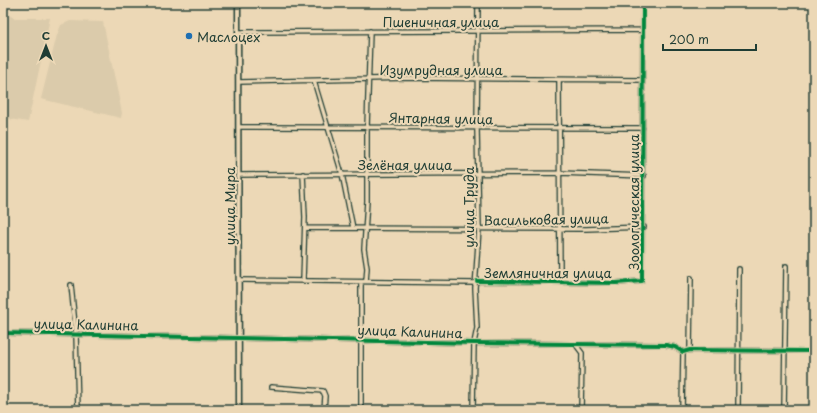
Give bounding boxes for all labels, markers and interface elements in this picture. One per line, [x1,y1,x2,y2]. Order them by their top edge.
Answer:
street label: Пшеничная улица [383,12,500,31]
north arrow [26,26,66,66]
scale bar [663,26,756,52]
text: С [42,27,50,44]
place label: Маслоцех [197,27,260,46]
text: 200 m [669,30,709,48]
marker: Маслоцех [184,31,194,41]
street label: Изумрудная улица [379,60,503,79]
street label: Янтарная улица [389,108,494,128]
street label: Зоологическая улица [624,133,643,270]
street label: Зелёная улица [358,155,453,174]
street label: улица Труда [459,165,478,248]
street label: улица Мира [220,166,239,245]
street label: Васильковая улица [483,208,610,230]
street label: Земляничная улица [484,263,613,282]
street label: улица Калинина [33,314,140,334]
street label: улица Калинина [357,320,464,342]

